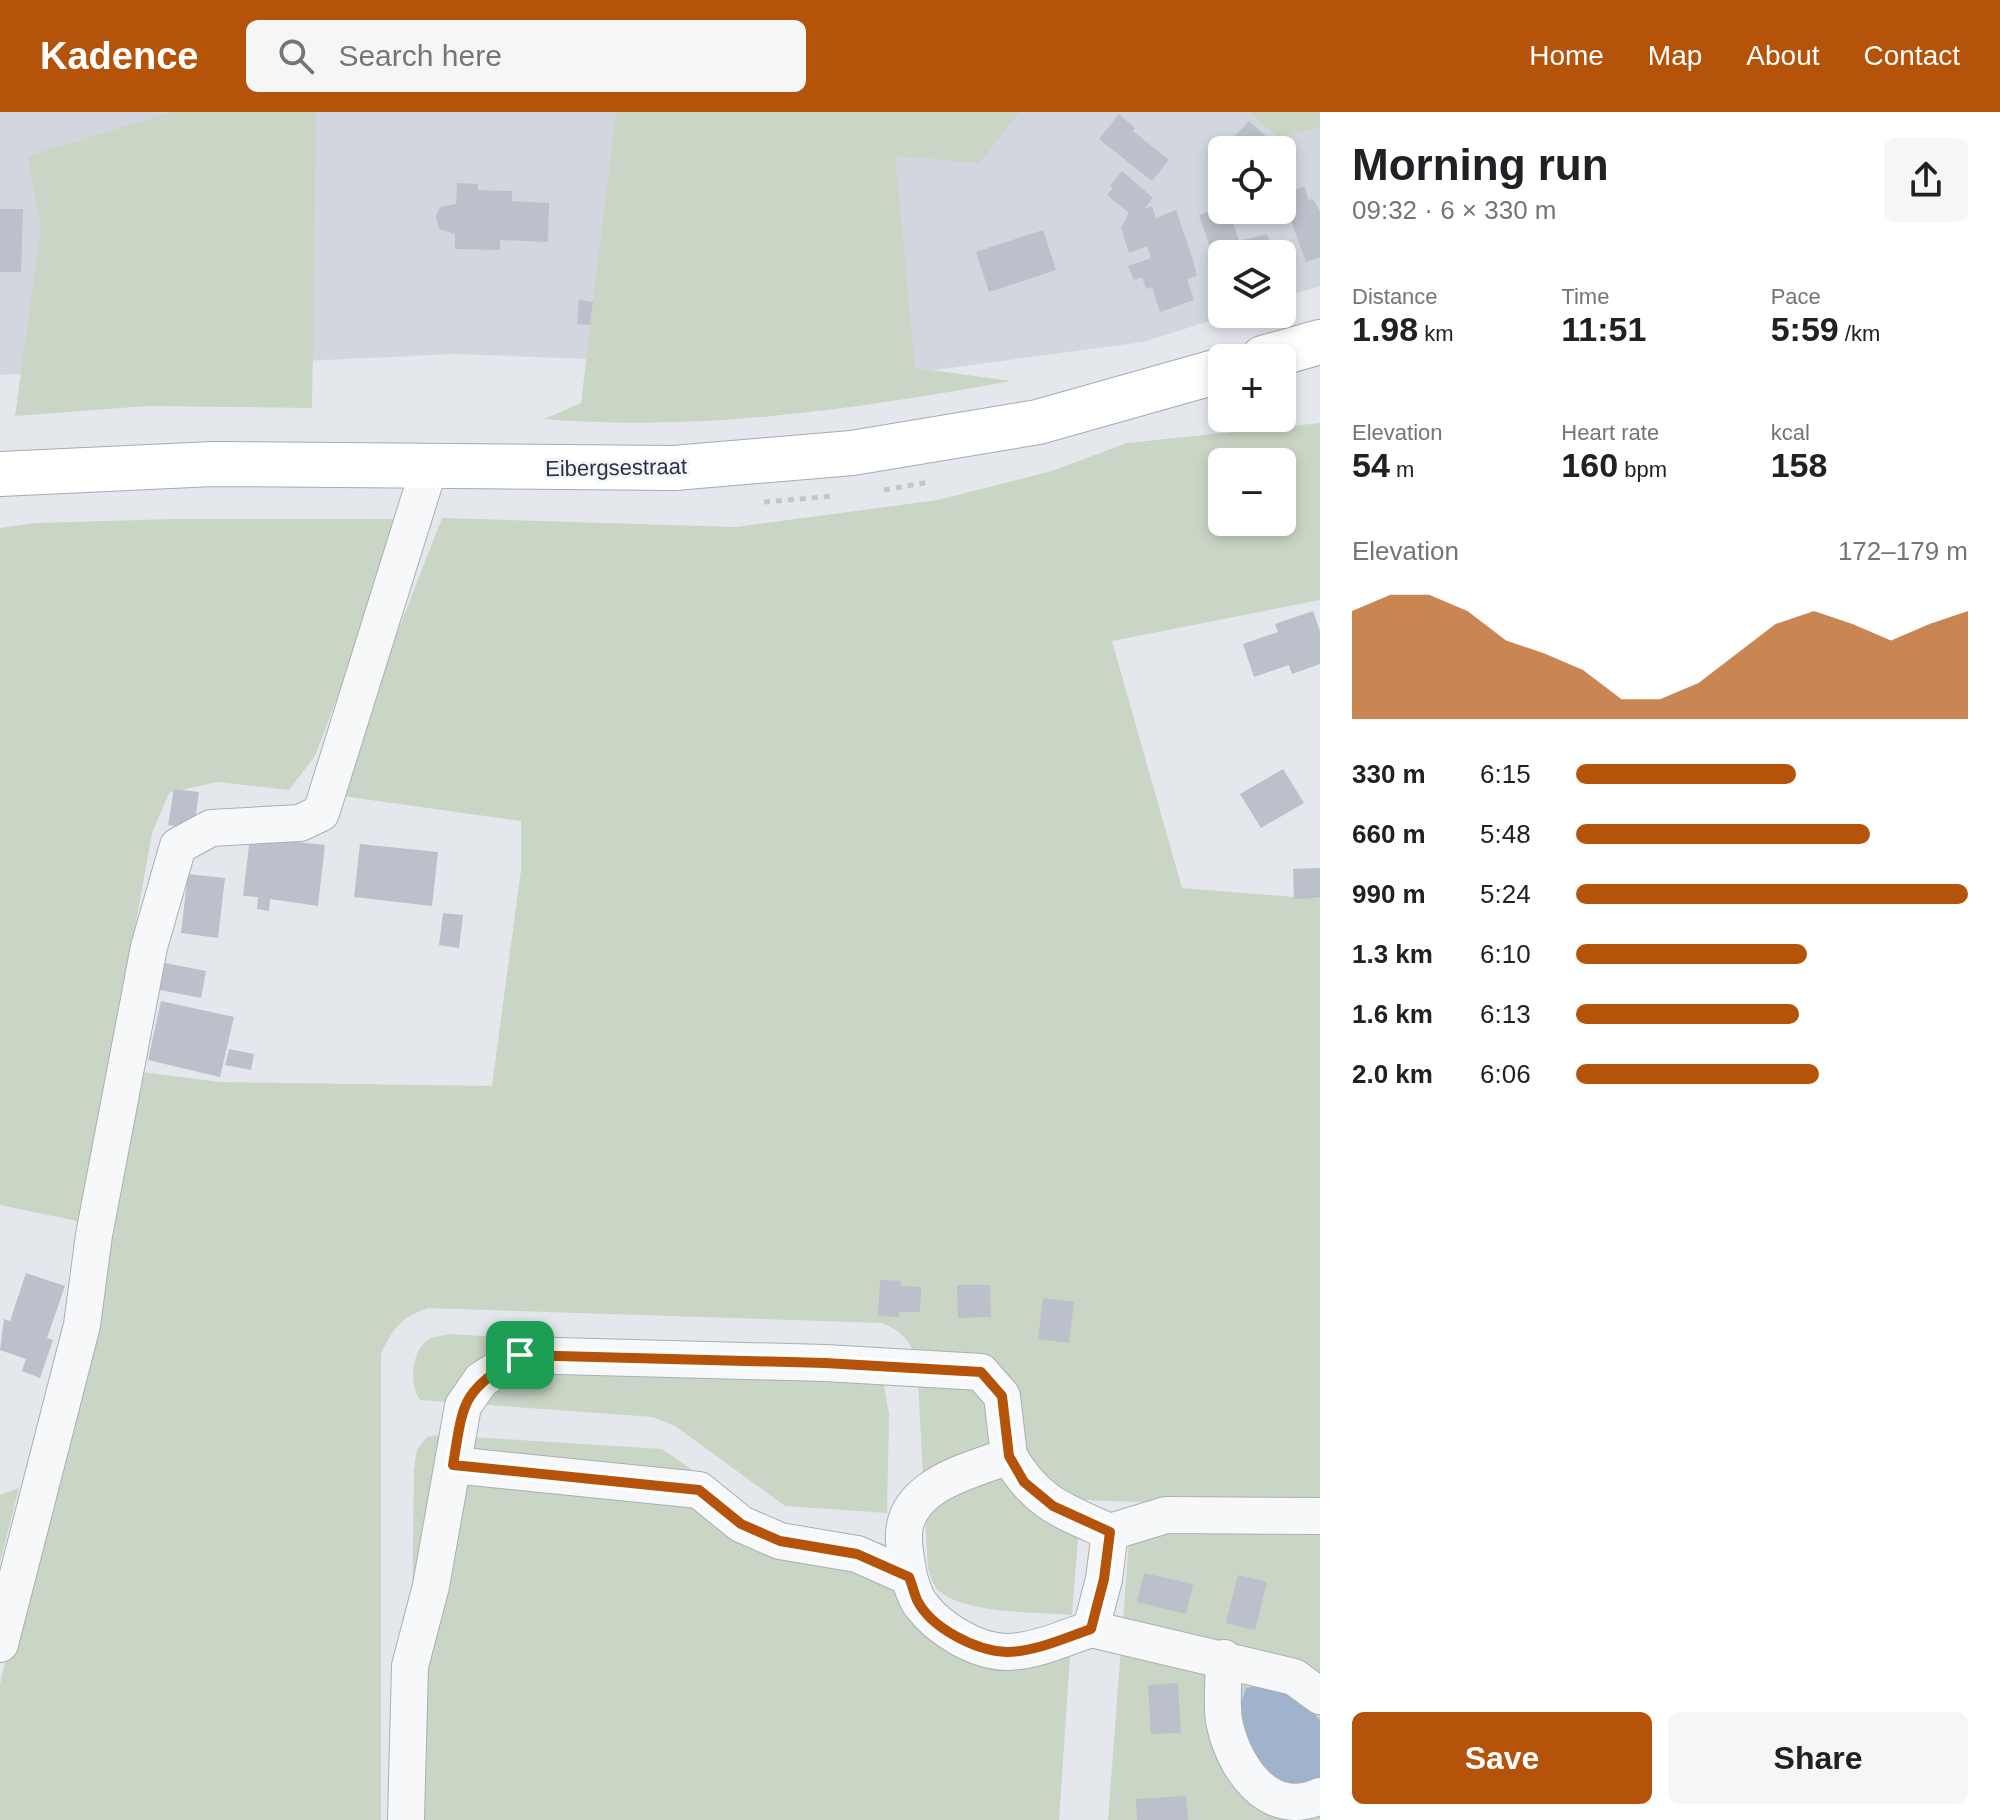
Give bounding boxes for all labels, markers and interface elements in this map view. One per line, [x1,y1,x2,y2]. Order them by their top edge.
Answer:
search box [246,20,806,92]
icon: search [274,34,318,78]
text: Kadence [40,35,198,77]
text: Search here [338,39,502,72]
text: Home [1529,40,1604,71]
text: Map [1648,40,1702,71]
text: About [1746,40,1820,71]
text: Contact [1864,40,1960,71]
map controls [1208,136,1296,536]
button: locate [1208,136,1296,224]
button: share [1884,138,1968,222]
text: Morning run [1352,140,1609,189]
text: 09:32 · 6 × 330 m [1352,195,1557,225]
button: layers [1208,240,1296,328]
text: Distance [1352,284,1438,309]
text: Time [1561,284,1609,309]
text: Pace [1771,284,1821,309]
text: 1.98 [1352,310,1418,348]
text: 11:51 [1561,310,1646,348]
text: 5:59 [1771,310,1839,348]
text: km [1418,321,1454,346]
text: /km [1839,321,1880,346]
button: + [1208,344,1296,432]
text: Elevation [1352,420,1443,445]
text: Heart rate [1561,420,1659,445]
text: kcal [1771,420,1810,445]
text: 54 [1352,446,1390,484]
text: 160 [1561,446,1618,484]
text: 158 [1771,446,1827,484]
button: − [1208,448,1296,536]
street label: Eibergsestraat [545,454,687,481]
text: m [1390,457,1414,482]
text: bpm [1618,457,1667,482]
text: Elevation [1352,536,1459,566]
text: 172–179 m [1838,536,1968,566]
text: 330 m [1352,759,1426,789]
text: 6:15 [1480,759,1531,789]
text: 660 m [1352,819,1426,849]
text: 5:48 [1480,819,1531,849]
text: 990 m [1352,879,1426,909]
text: 5:24 [1480,879,1531,909]
text: 1.3 km [1352,939,1433,969]
text: 6:10 [1480,939,1531,969]
text: 1.6 km [1352,999,1433,1029]
text: 6:13 [1480,999,1531,1029]
text: 2.0 km [1352,1059,1433,1089]
text: 6:06 [1480,1059,1531,1089]
pin [486,1321,554,1389]
icon: arrive [498,1333,542,1377]
button: Save [1352,1712,1652,1804]
button: Share [1668,1712,1968,1804]

